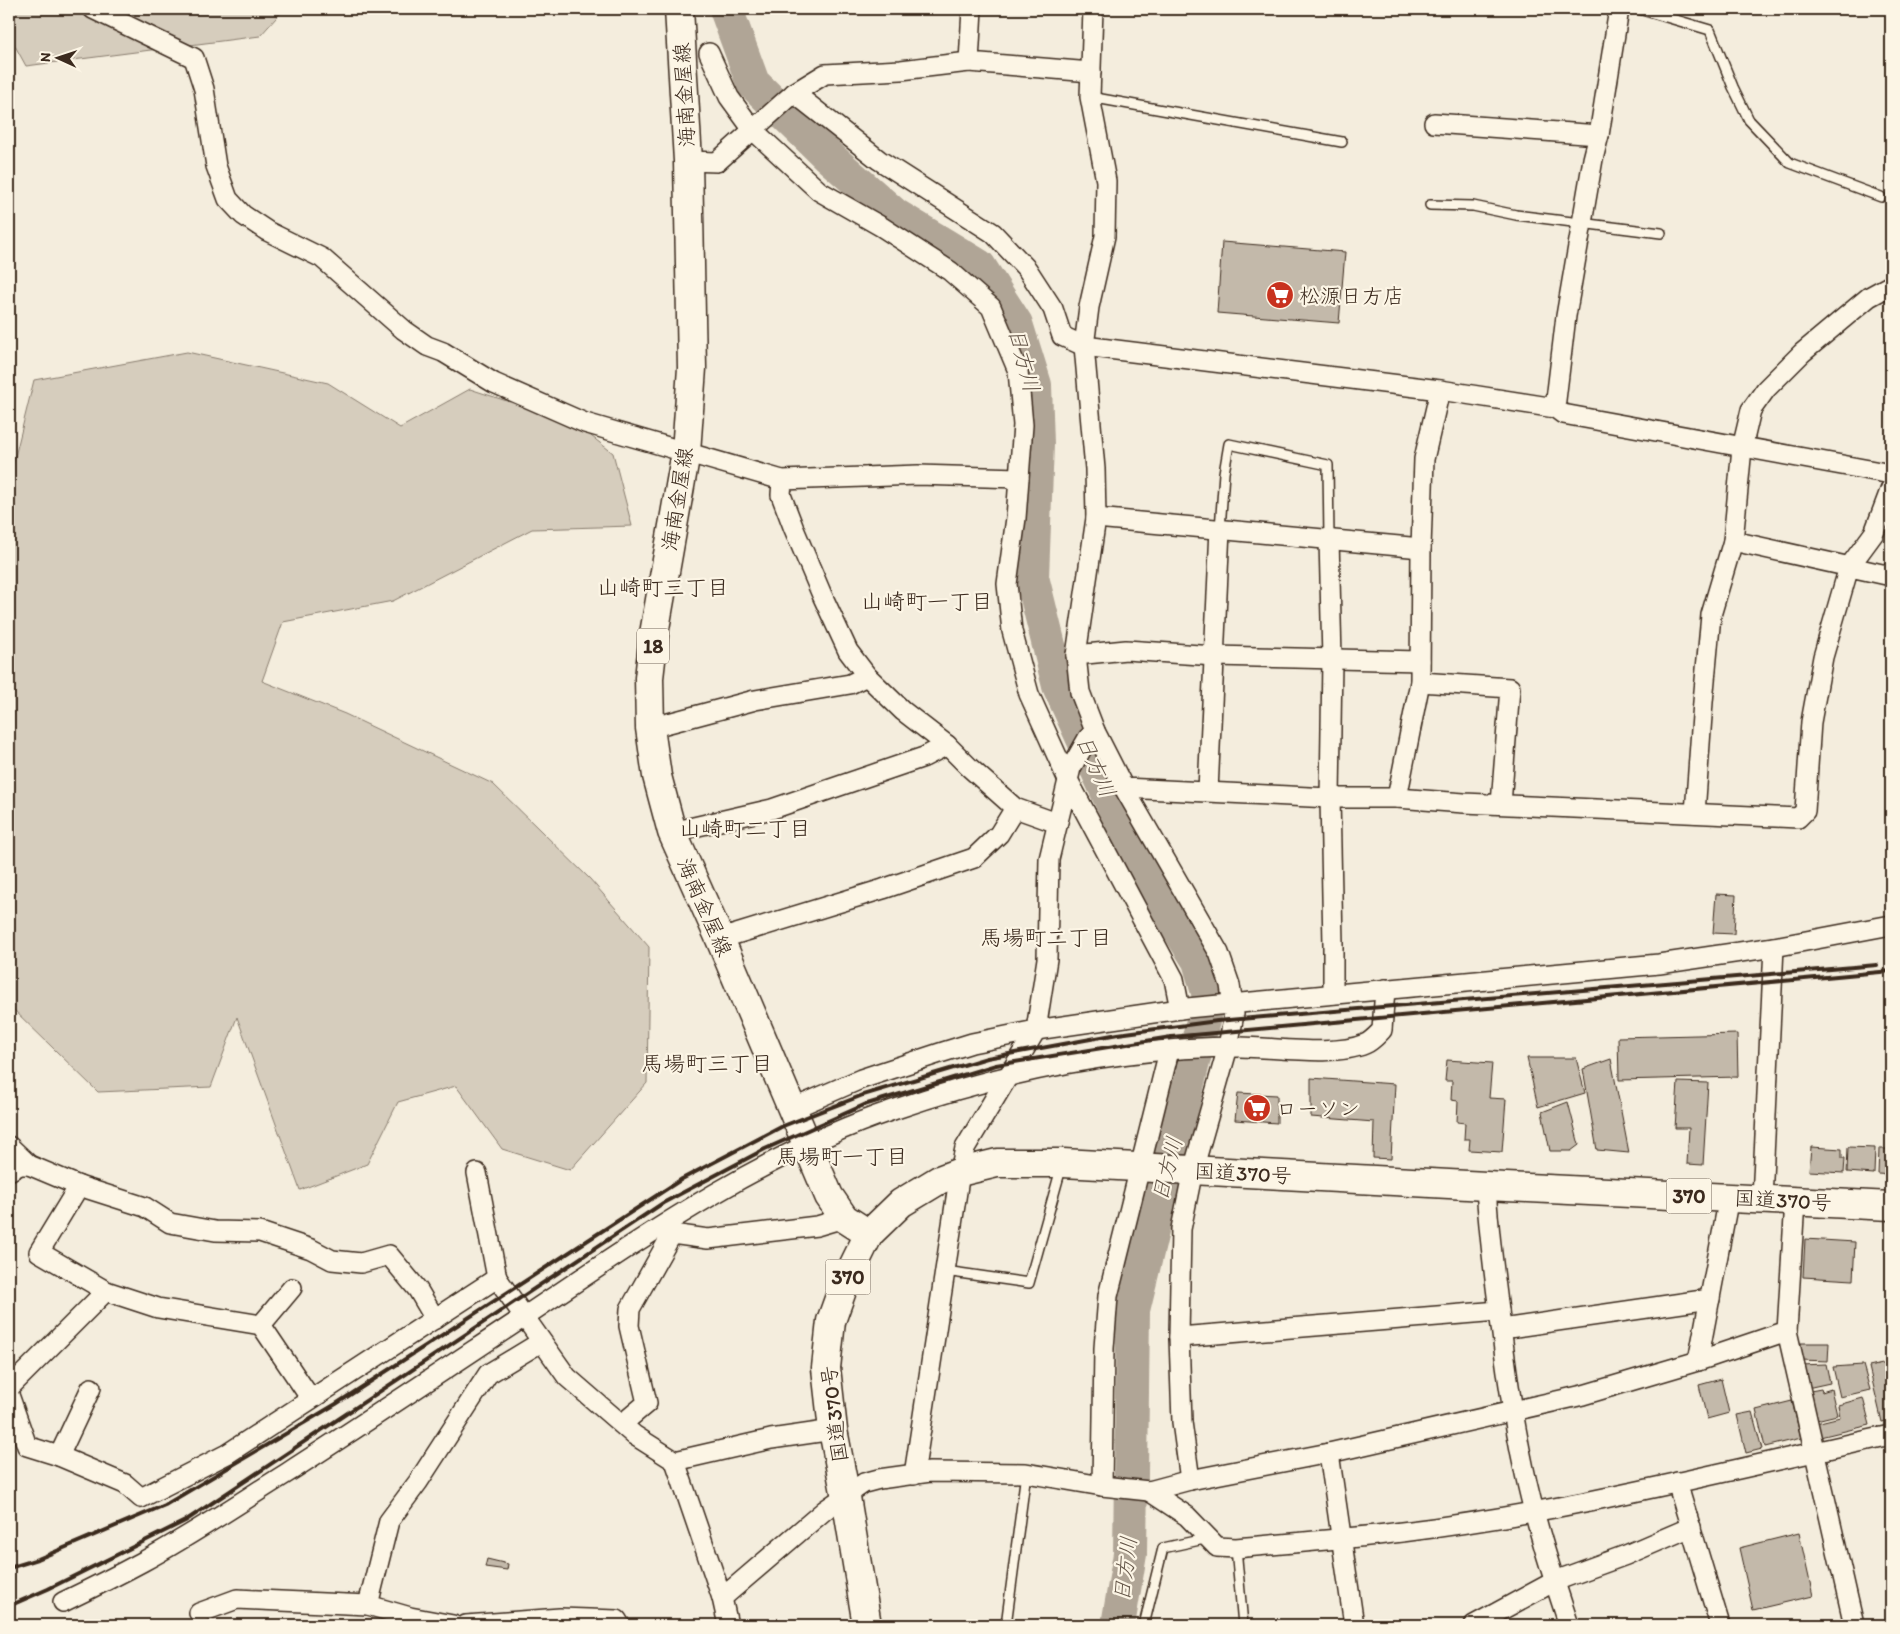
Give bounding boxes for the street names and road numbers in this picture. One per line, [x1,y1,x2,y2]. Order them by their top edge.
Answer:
street label: 海南金屋線 [669,42,699,148]
street label: 海南金屋線 [656,445,698,553]
road number: 18 [637,628,669,664]
street label: 海南金屋線 [672,854,738,960]
street label: 国道370号 [1194,1158,1292,1188]
road number: 370 [1666,1178,1712,1214]
street label: 国道370号 [1734,1185,1832,1215]
road number: 370 [826,1260,870,1294]
street label: 国道370号 [816,1364,852,1464]

